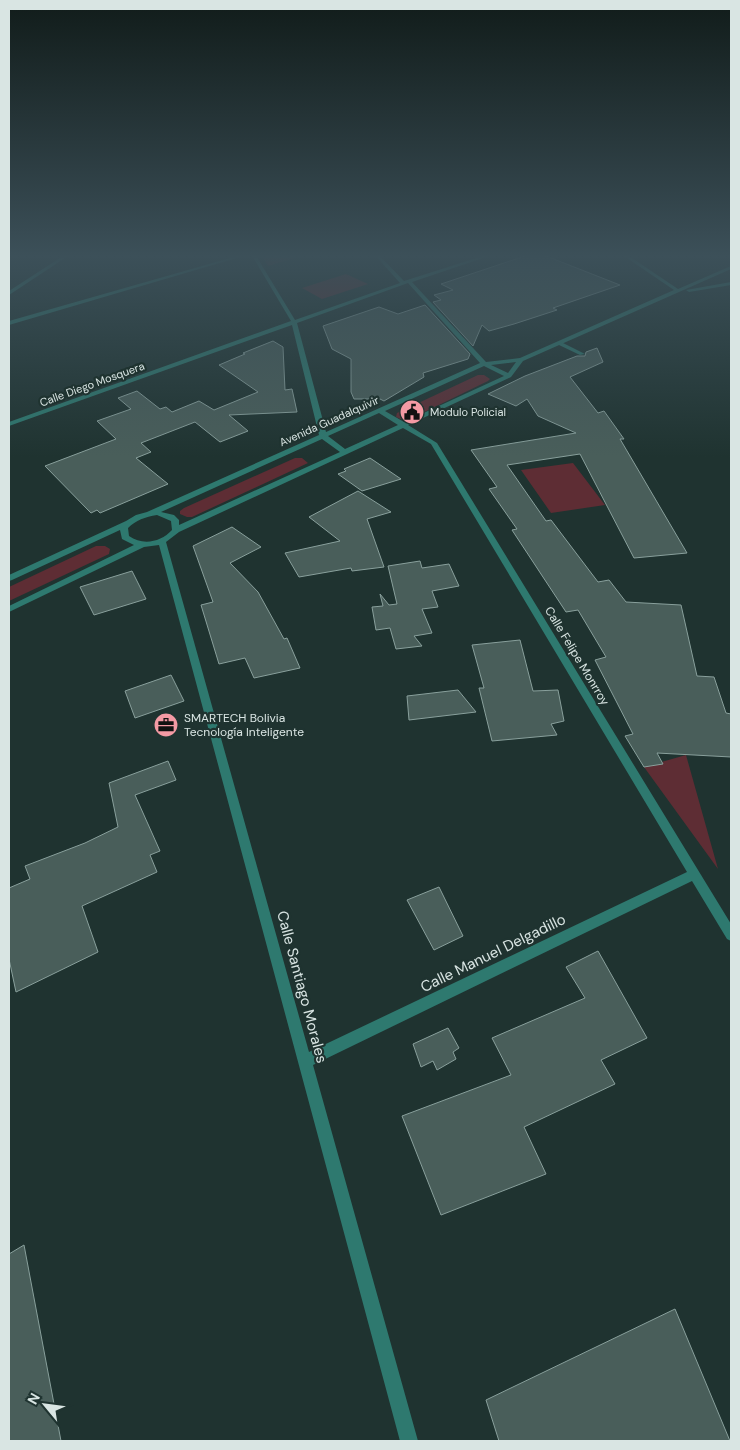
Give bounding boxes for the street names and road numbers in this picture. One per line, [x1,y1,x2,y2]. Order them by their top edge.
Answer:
street label: Calle Diego Mosquera [38,359,146,409]
street label: Avenida Guadalquivir [277,393,381,449]
street label: Calle Felipe Monrroy [541,604,613,709]
street label: Calle Santiago Morales [272,909,332,1065]
street label: Calle Manuel Delgadillo [417,909,569,997]

